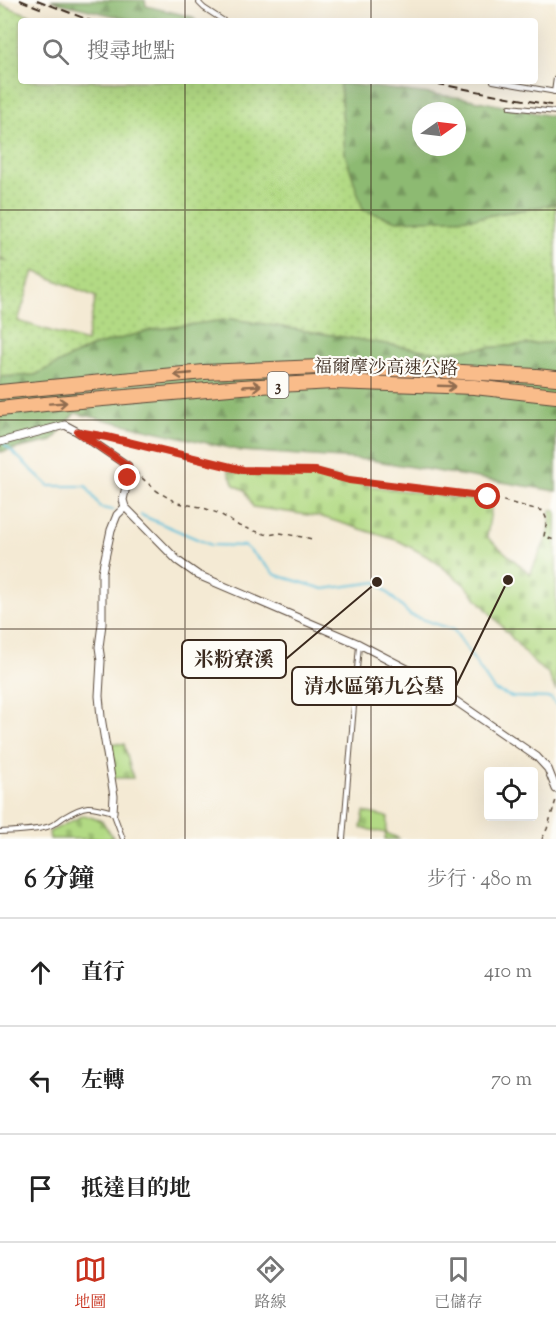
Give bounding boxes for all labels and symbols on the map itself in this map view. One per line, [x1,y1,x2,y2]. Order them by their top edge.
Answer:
north arrow [412,102,466,156]
street label: 福爾摩沙高速公路 [314,355,458,383]
one-way arrow [174,369,193,380]
road number: 3 [268,372,288,398]
one-way arrow [437,380,457,392]
one-way arrow [242,381,262,392]
one-way arrow [48,397,68,408]
route end [114,464,140,490]
route start [474,483,500,509]
callout: 米粉寮溪 [182,640,286,678]
text: 米粉寮溪 [194,647,274,676]
callout: 清水區第九公墓 [292,667,456,705]
text: 清水區第九公墓 [304,674,444,703]

